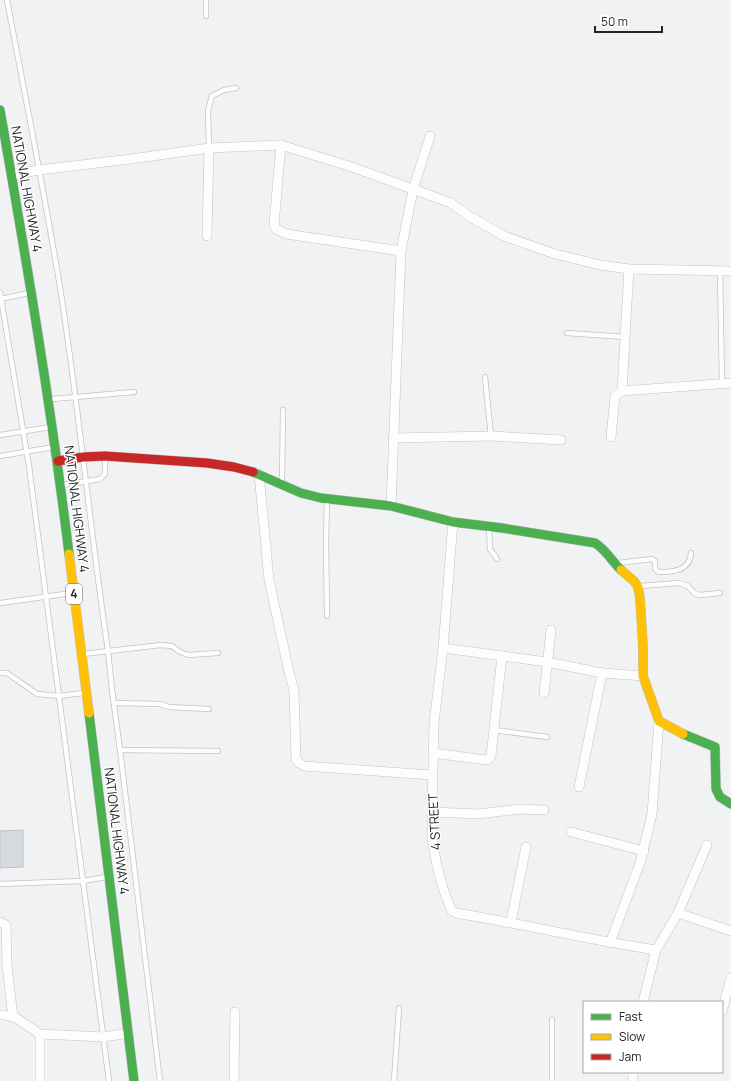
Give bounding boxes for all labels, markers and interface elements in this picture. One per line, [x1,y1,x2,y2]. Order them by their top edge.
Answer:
scale bar [595,8,662,34]
text: 50 m [601,13,628,30]
street label: NATIONAL HIGHWAY 4 [7,124,47,254]
street label: NATIONAL HIGHWAY 4 [60,444,94,574]
road number: 4 [66,584,82,604]
street label: NATIONAL HIGHWAY 4 [100,766,134,896]
street label: 4 STREET [424,793,444,851]
legend [583,1001,723,1073]
text: Fast [619,1008,643,1025]
text: Slow [619,1028,645,1045]
text: Jam [619,1048,641,1065]

